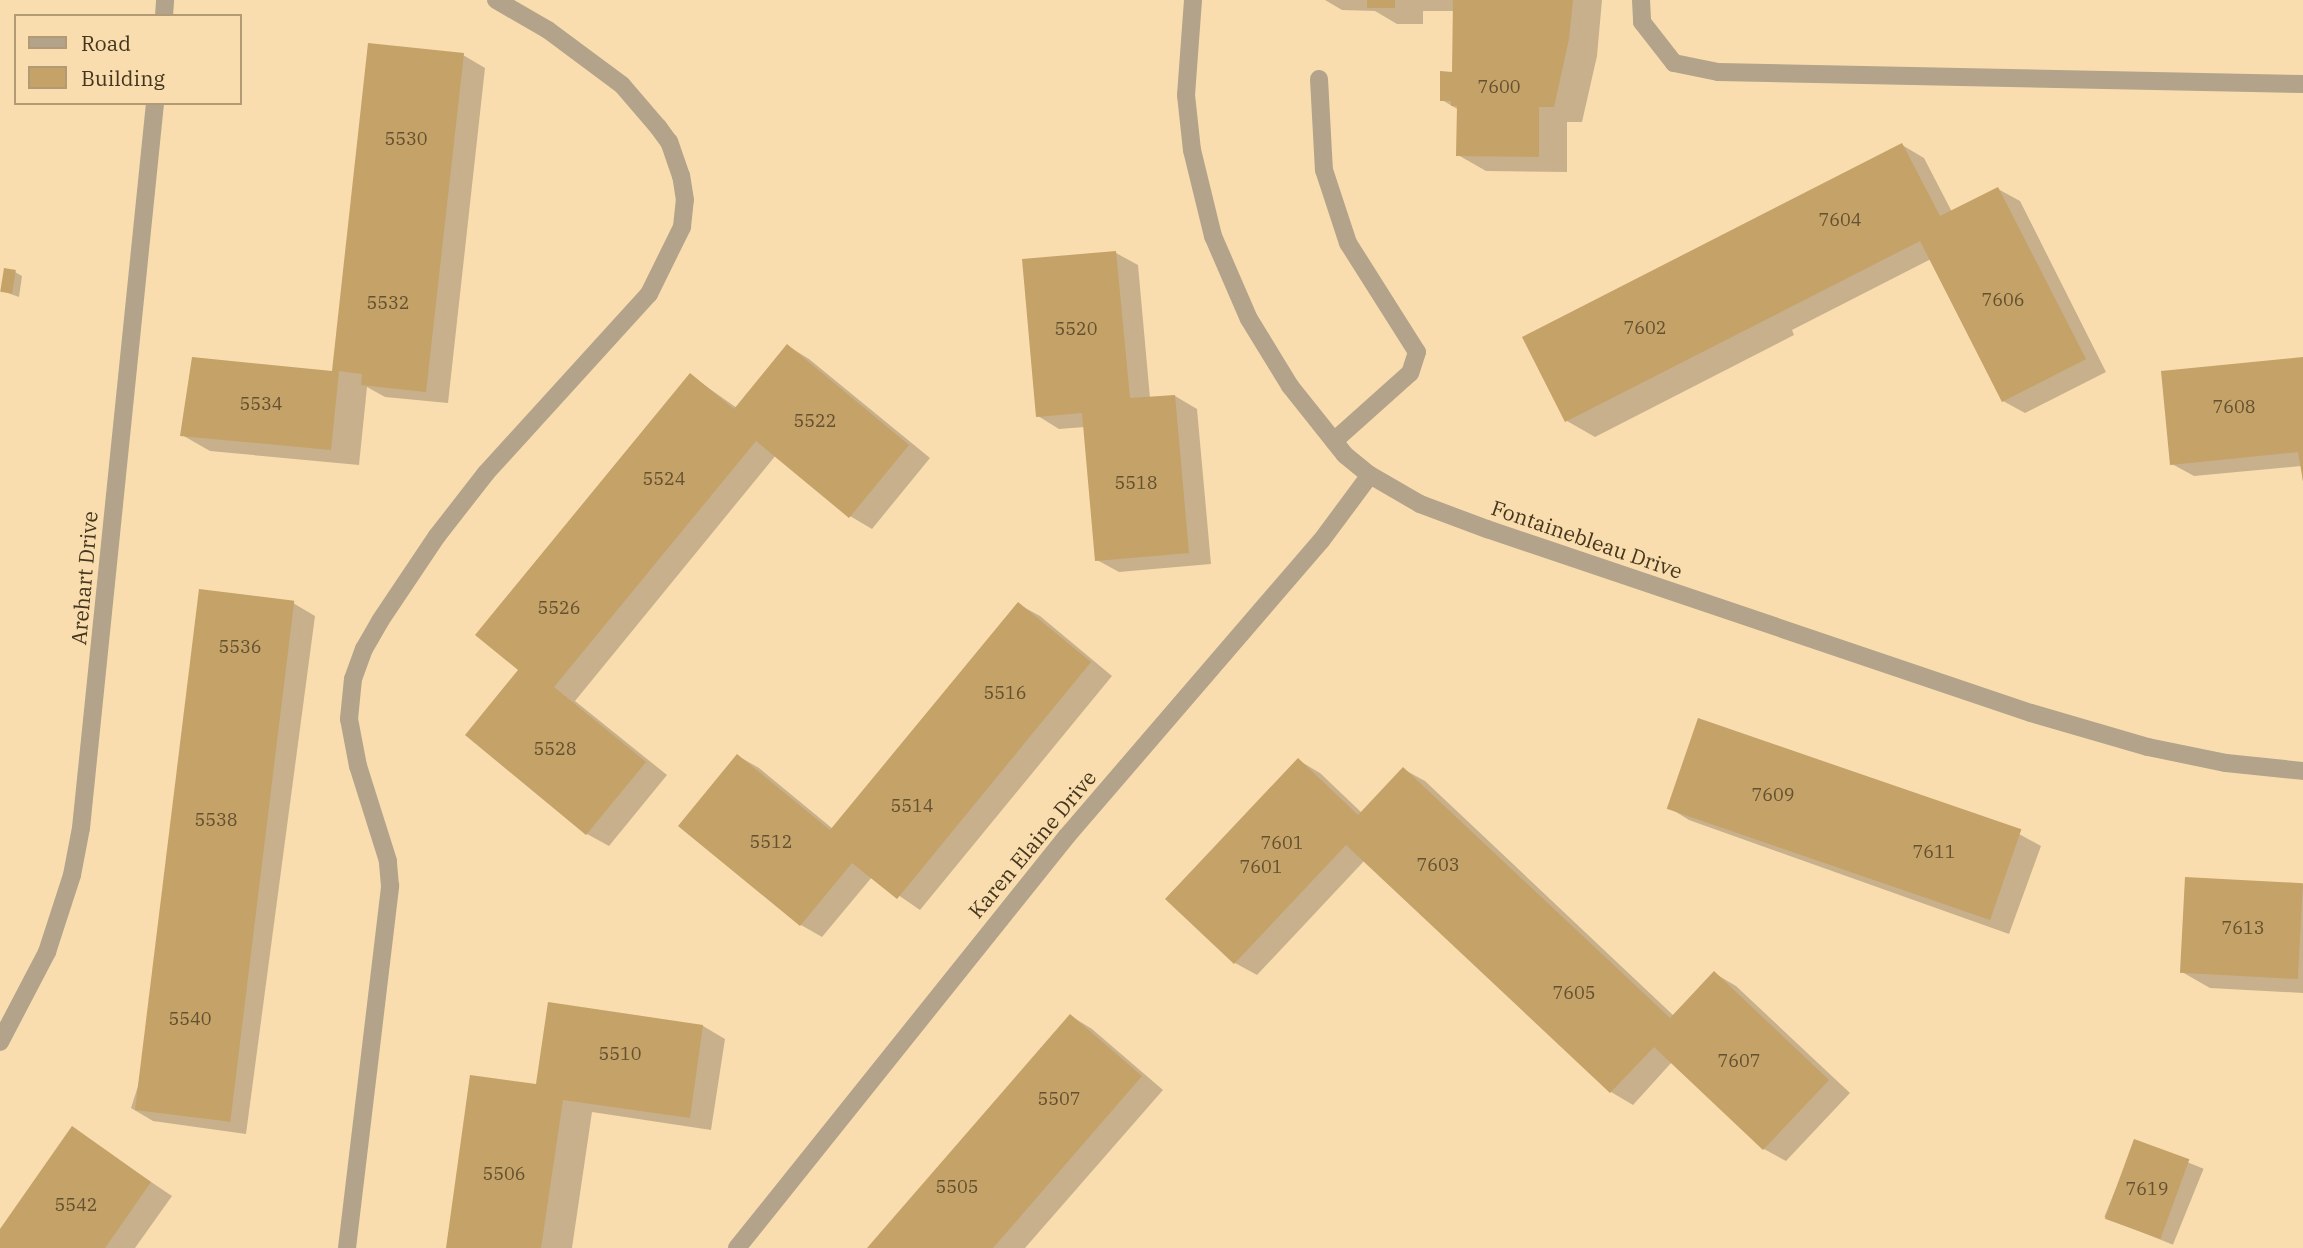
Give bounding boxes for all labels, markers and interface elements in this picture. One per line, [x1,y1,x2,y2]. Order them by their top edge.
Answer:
legend [14,14,242,105]
text: Road [81,29,131,57]
text: Building [81,64,165,92]
house number: 7600 [1477,76,1521,98]
house number: 5530 [384,128,428,150]
house number: 7604 [1818,209,1862,231]
house number: 7606 [1981,289,2025,311]
house number: 5532 [366,292,410,314]
house number: 7602 [1623,317,1667,339]
house number: 5520 [1054,318,1098,340]
house number: 5534 [239,393,283,415]
house number: 7608 [2212,396,2256,418]
house number: 5522 [793,410,837,432]
house number: 5524 [642,468,686,490]
house number: 5518 [1114,472,1158,494]
street label: Fontainebleau Drive [1488,494,1686,584]
street label: Arehart Drive [66,510,102,646]
house number: 5526 [537,597,581,619]
house number: 5536 [218,636,262,658]
house number: 5516 [983,682,1027,704]
house number: 5528 [533,738,577,760]
street label: Karen Elaine Drive [963,765,1101,923]
house number: 7609 [1751,784,1795,806]
house number: 5514 [890,795,934,817]
house number: 5538 [194,809,238,831]
house number: 5512 [749,831,793,853]
house number: 7601 [1260,832,1304,854]
house number: 7611 [1912,841,1956,863]
house number: 7603 [1416,854,1460,876]
house number: 7601 [1239,856,1283,878]
house number: 7613 [2221,917,2265,939]
house number: 7605 [1552,982,1596,1004]
house number: 5540 [168,1008,212,1030]
house number: 5510 [598,1043,642,1065]
house number: 7607 [1717,1050,1761,1072]
house number: 5507 [1037,1088,1081,1110]
house number: 5506 [482,1163,526,1185]
house number: 5505 [935,1176,979,1198]
house number: 7619 [2125,1178,2169,1200]
house number: 5542 [54,1194,98,1216]

